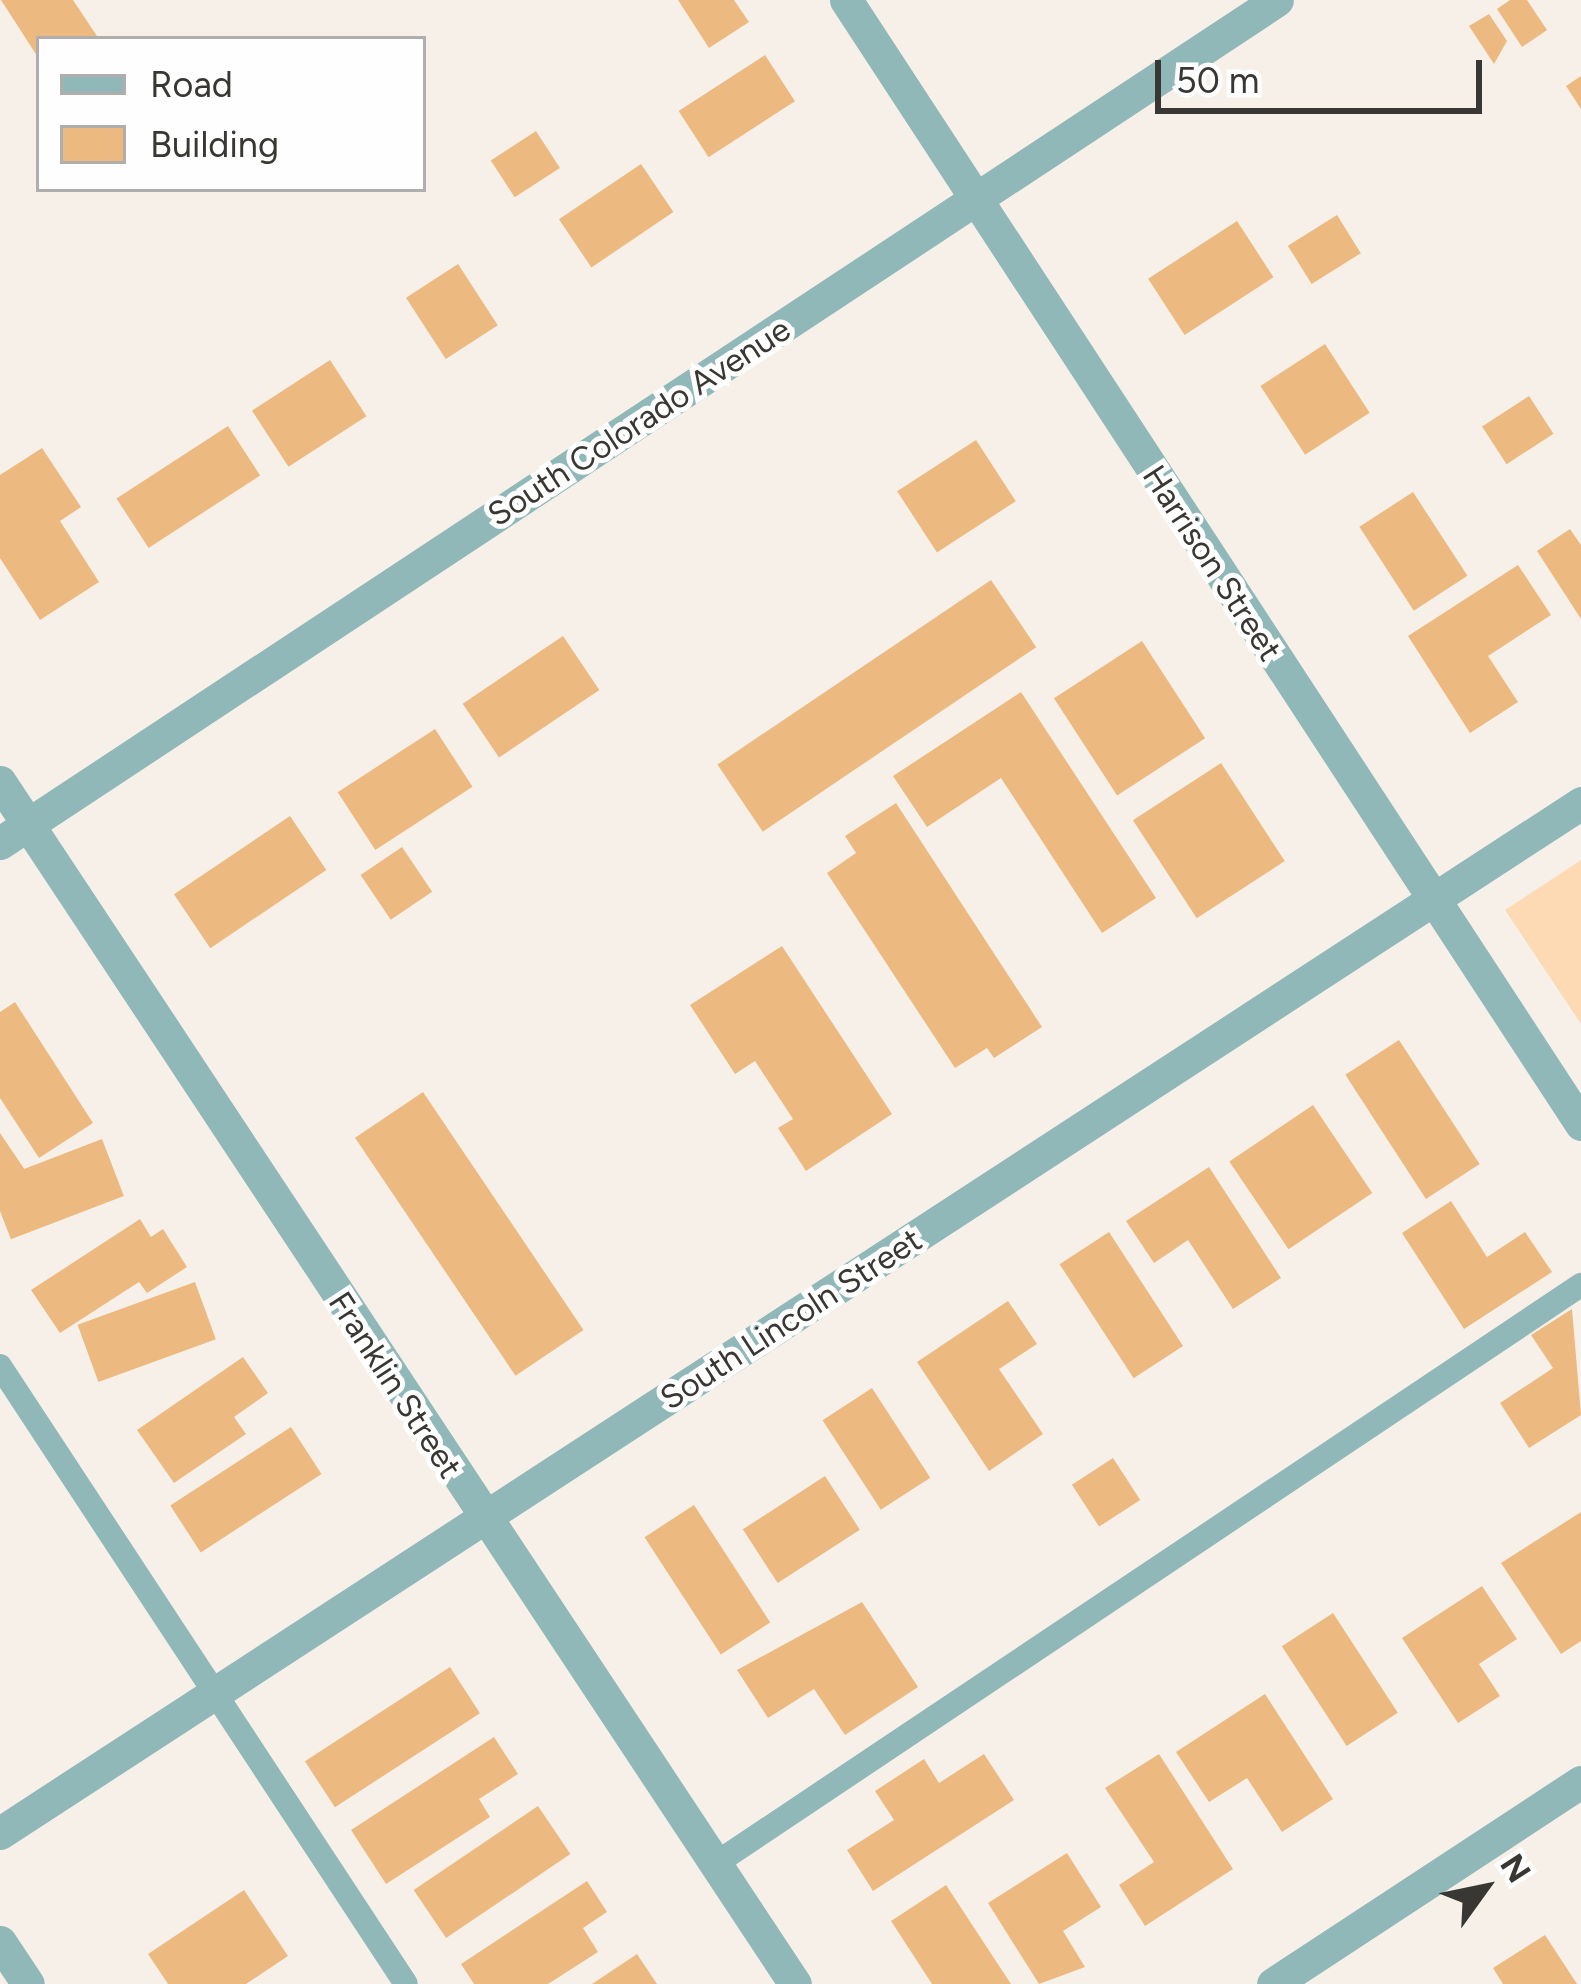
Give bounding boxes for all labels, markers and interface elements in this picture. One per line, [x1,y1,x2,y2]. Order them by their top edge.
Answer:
legend [36,36,426,192]
scale bar [1161,36,1488,110]
text: 50 m [1176,59,1259,102]
text: Road [150,63,233,106]
text: Building [150,123,279,166]
street label: South Colorado Avenue [480,309,798,535]
street label: Harrison Street [1134,458,1290,668]
street label: South Lincoln Street [653,1220,929,1418]
street label: Franklin Street [320,1285,470,1485]
north arrow [1425,1828,1545,1948]
text: N [1492,1847,1539,1889]

